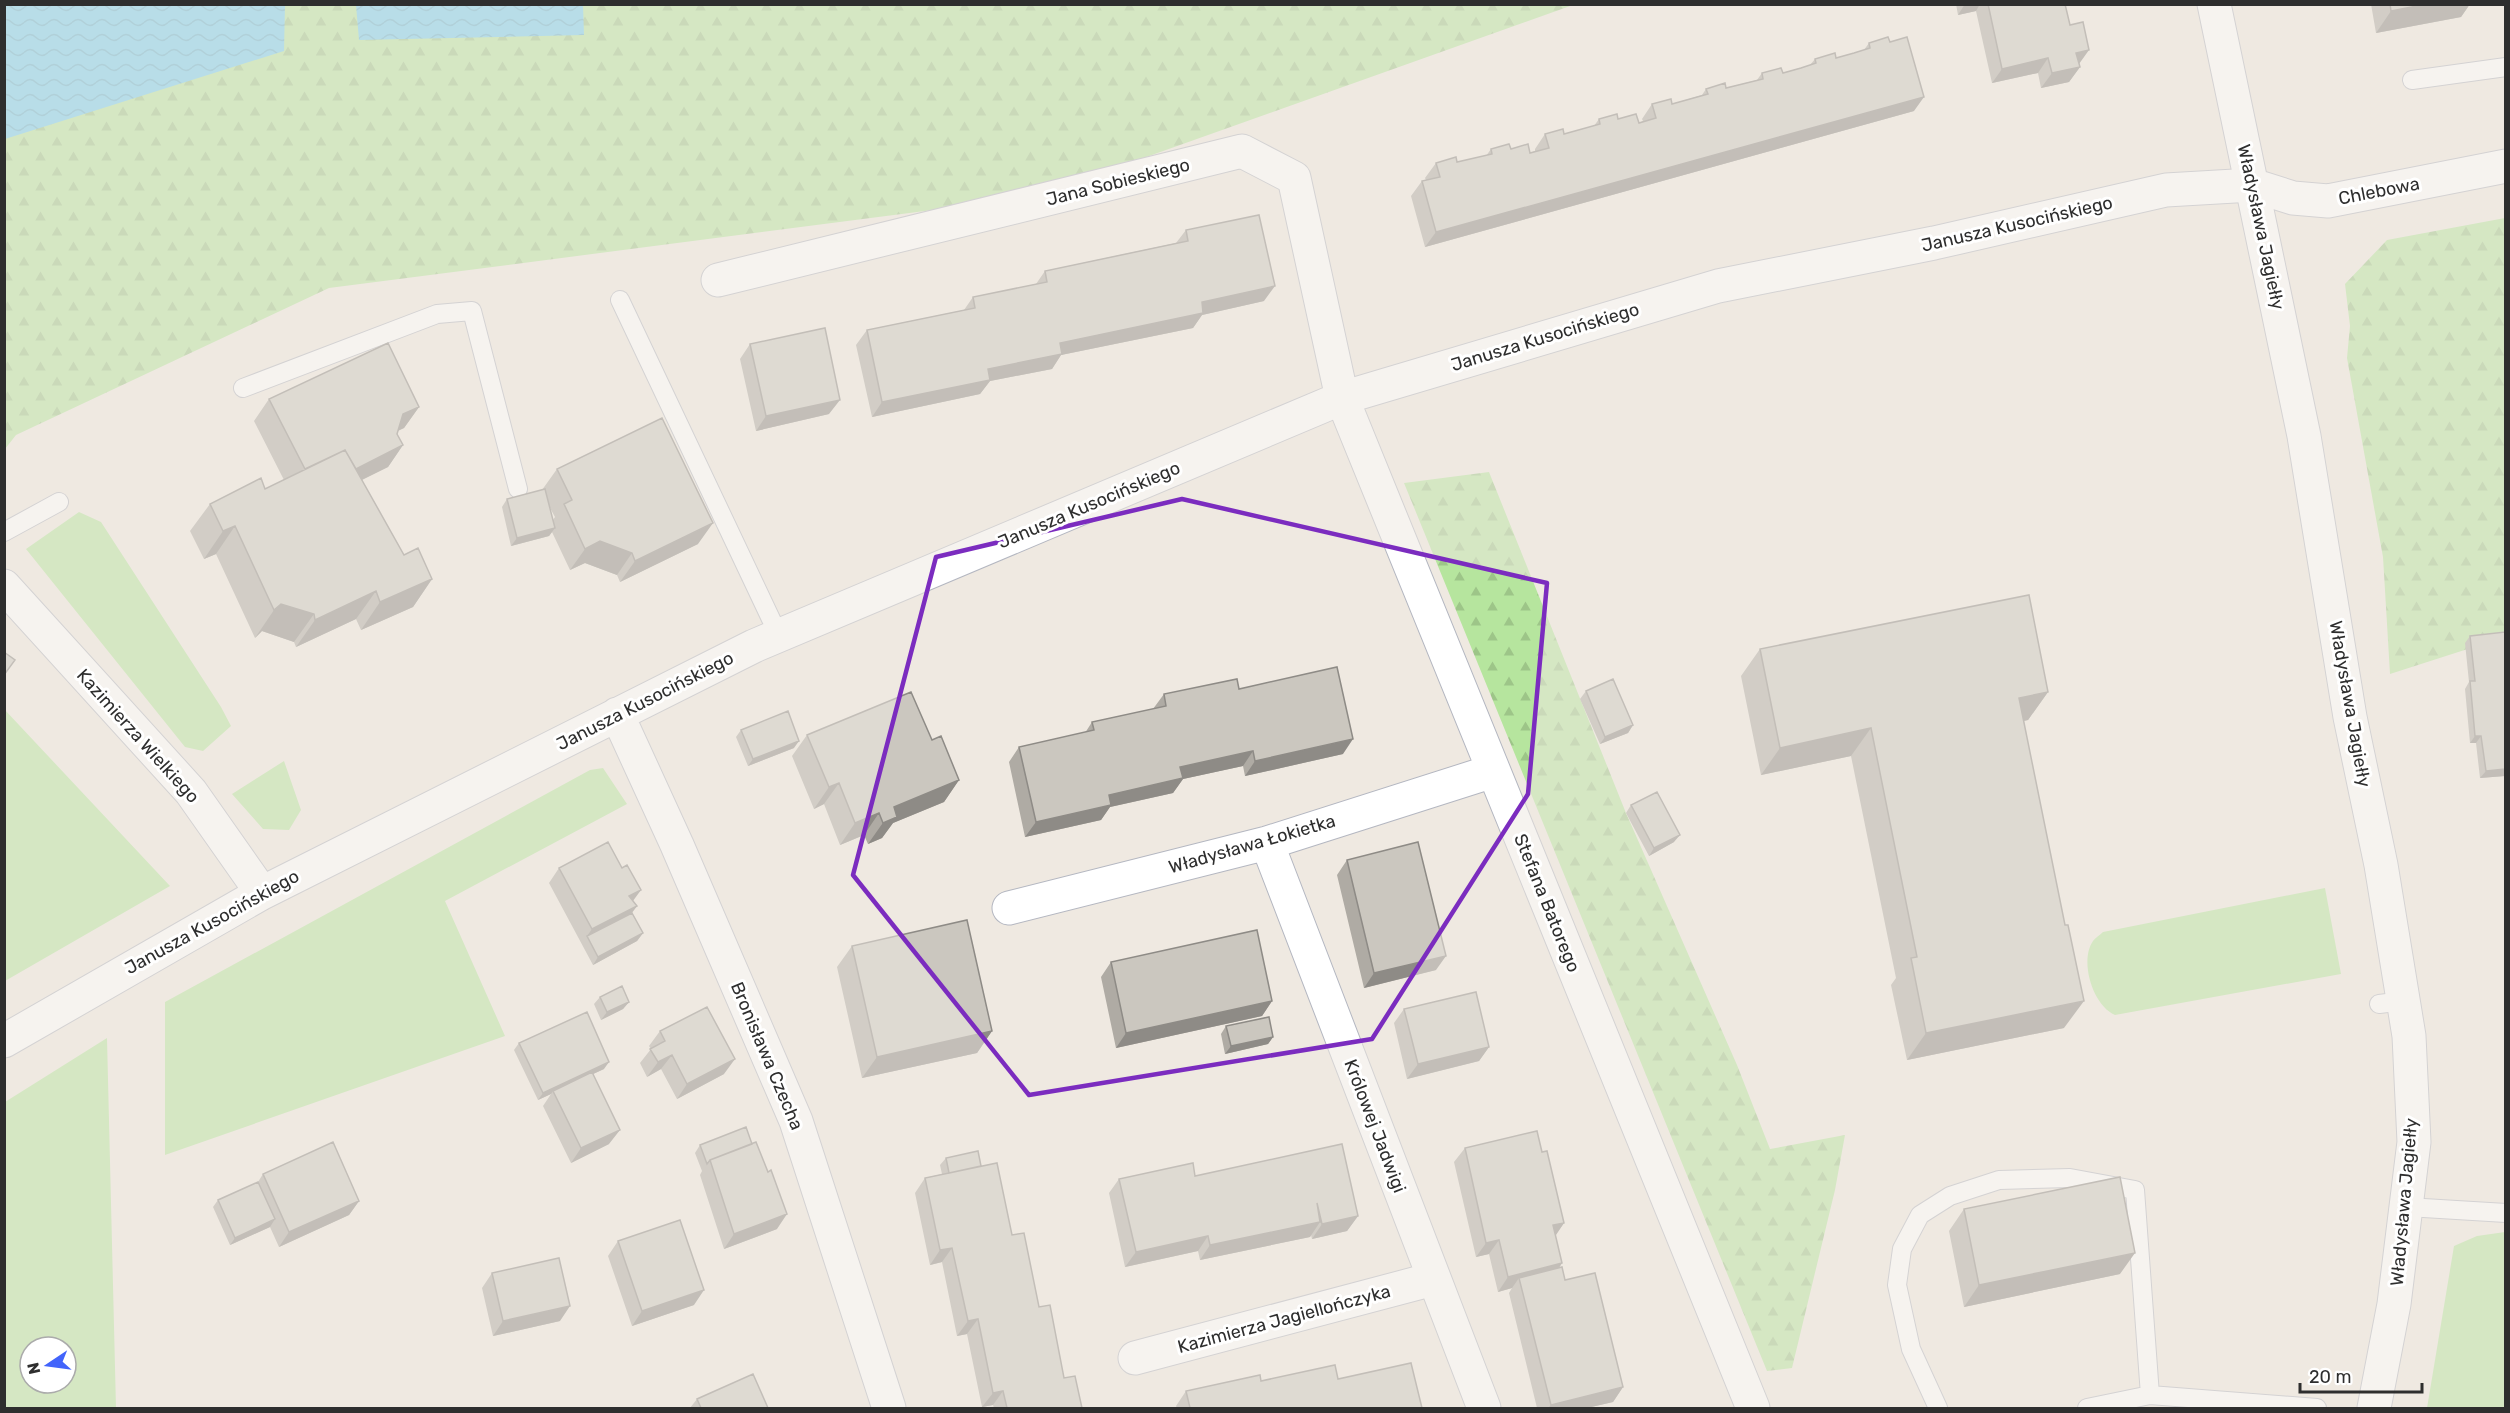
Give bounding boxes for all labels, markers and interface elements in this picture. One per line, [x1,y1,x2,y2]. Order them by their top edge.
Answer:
street label: Władysława Jagiełły [2233,142,2289,312]
street label: Jana Sobieskiego [1044,154,1192,210]
street label: Chlebowa [2337,172,2421,210]
street label: Janusza Kusocińskiego [1919,191,2115,257]
street label: Janusza Kusocińskiego [1448,298,1642,376]
street label: Janusza Kusocińskiego [995,457,1183,553]
street label: Władysława Jagiełły [2325,619,2375,789]
street label: Janusza Kusocińskiego [553,647,737,755]
street label: Kazimierza Wielkiego [72,664,204,808]
street label: Władysława Łokietka [1166,810,1338,878]
street label: Stefana Batorego [1509,831,1585,975]
street label: Janusza Kusocińskiego [121,865,303,979]
street label: Bronisława Czecha [726,979,808,1133]
street label: Królowej Jadwigi [1339,1056,1411,1196]
street label: Władysława Jagiełły [2386,1117,2422,1287]
street label: Kazimierza Jagiellończyka [1175,1280,1393,1358]
north arrow [18,1335,78,1395]
scale bar [2300,1356,2422,1394]
text: N [23,1361,44,1376]
text: 20 m [2309,1366,2351,1388]

